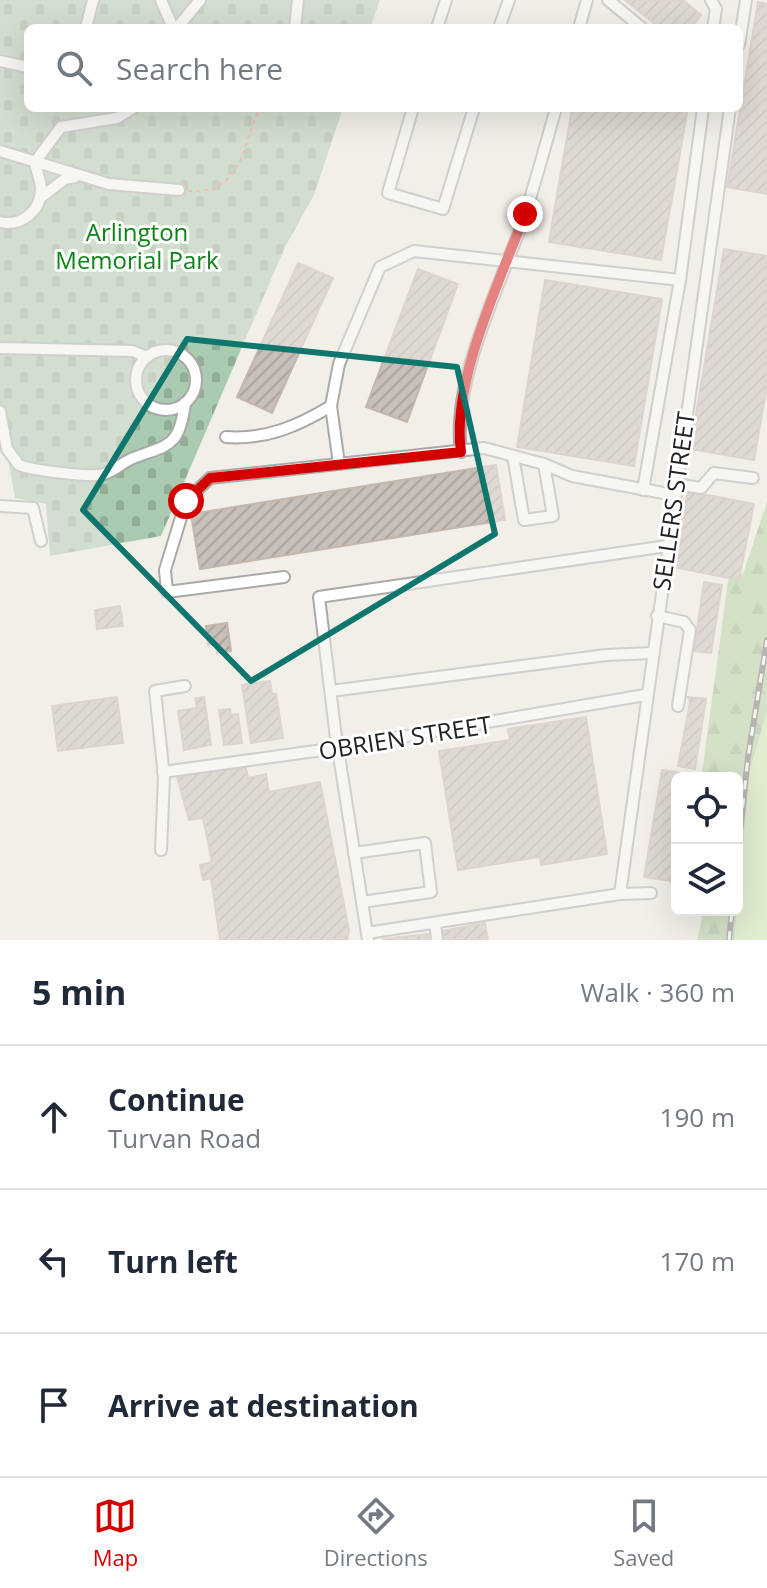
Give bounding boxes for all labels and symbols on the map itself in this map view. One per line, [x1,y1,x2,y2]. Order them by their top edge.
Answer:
route end [507,196,543,232]
park label: Arlington Memorial Park [55,215,219,276]
street label: SELLERS STREET [644,409,702,593]
route start [168,483,204,519]
street label: OBRIEN STREET [316,707,494,767]

